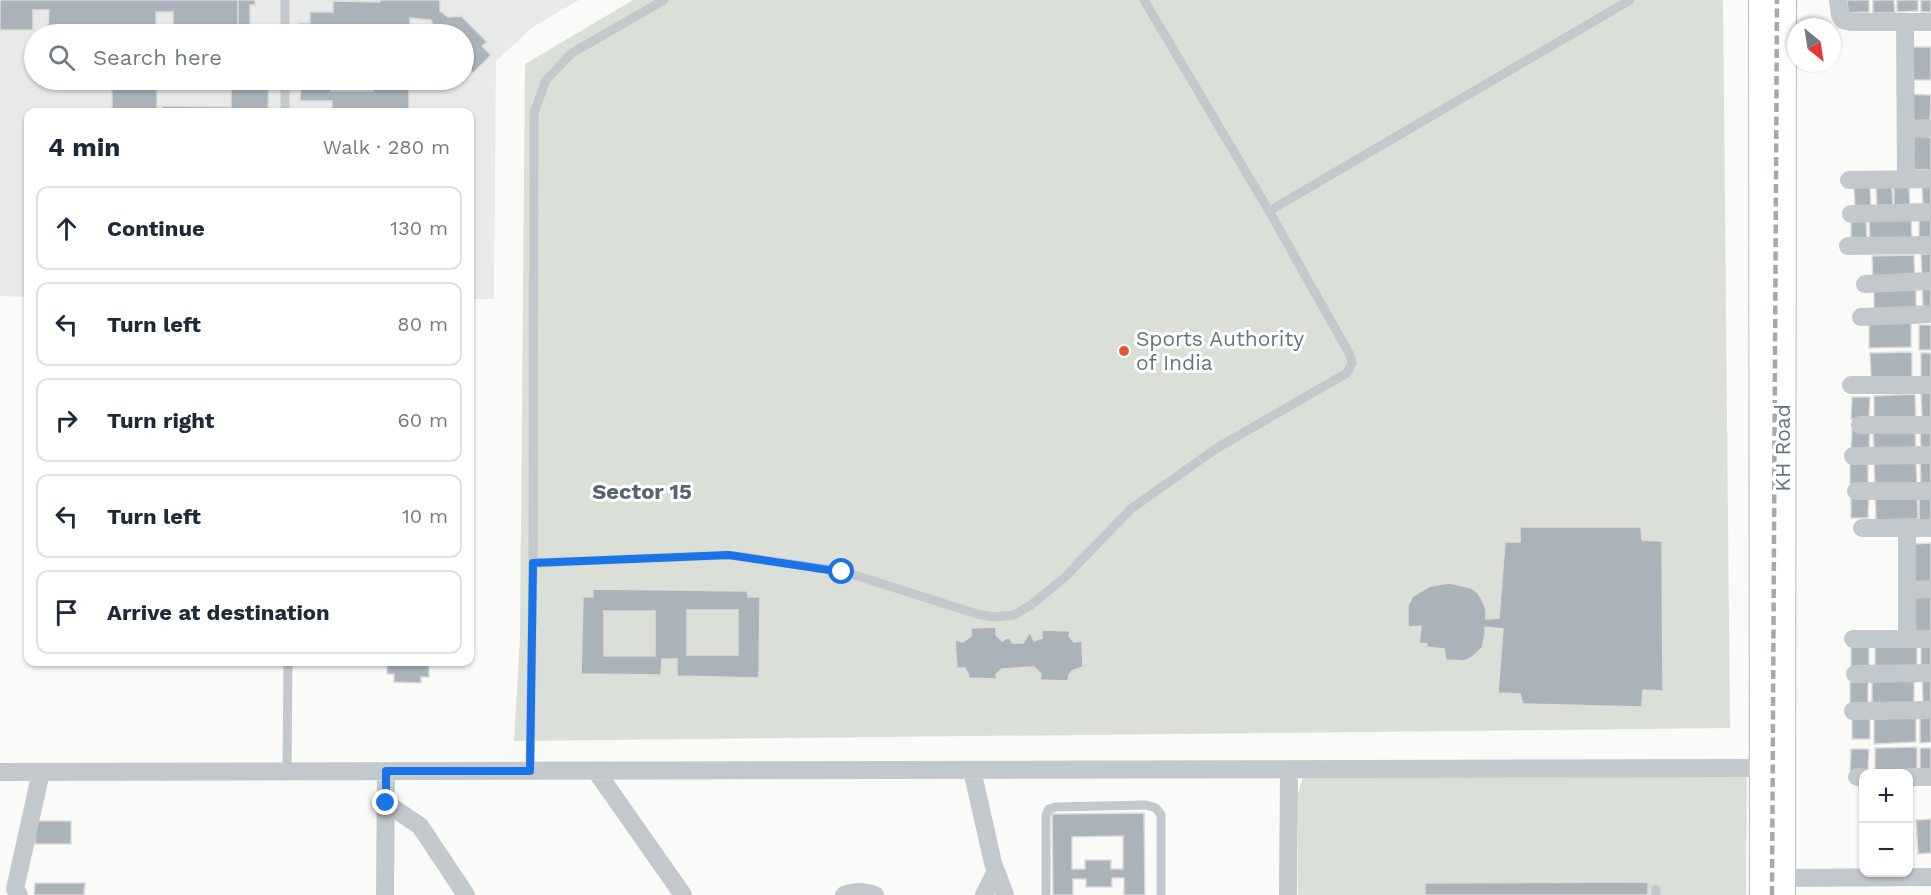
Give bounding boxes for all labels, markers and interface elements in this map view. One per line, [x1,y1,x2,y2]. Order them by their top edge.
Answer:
north arrow [1787,18,1841,72]
search box [24,24,474,90]
icon: search [45,41,78,74]
text: Search here [93,45,222,70]
text: 4 min [48,132,120,162]
text: Walk · 280 m [323,135,450,159]
icon: ahead [50,212,83,245]
text: Continue [107,216,205,241]
text: 130 m [390,216,448,240]
icon: left [50,308,83,341]
text: Turn left [107,312,201,337]
text: 80 m [397,312,448,336]
place label: Sports Authority of India [1136,326,1304,375]
marker: Sports Authority of India [1117,344,1131,358]
icon: right [50,404,83,437]
street label: KH Road [1770,404,1795,492]
text: Turn right [107,408,214,433]
text: 60 m [398,408,448,432]
district label: Sector 15 [592,479,692,504]
icon: left [50,500,83,533]
text: Turn left [107,504,201,529]
text: 10 m [402,504,448,528]
route start [828,558,854,584]
icon: arrive [50,596,83,629]
text: Arrive at destination [107,600,330,625]
map controls [1859,769,1913,877]
button: + [1859,769,1913,823]
route end [372,789,398,815]
button: − [1859,823,1913,877]

